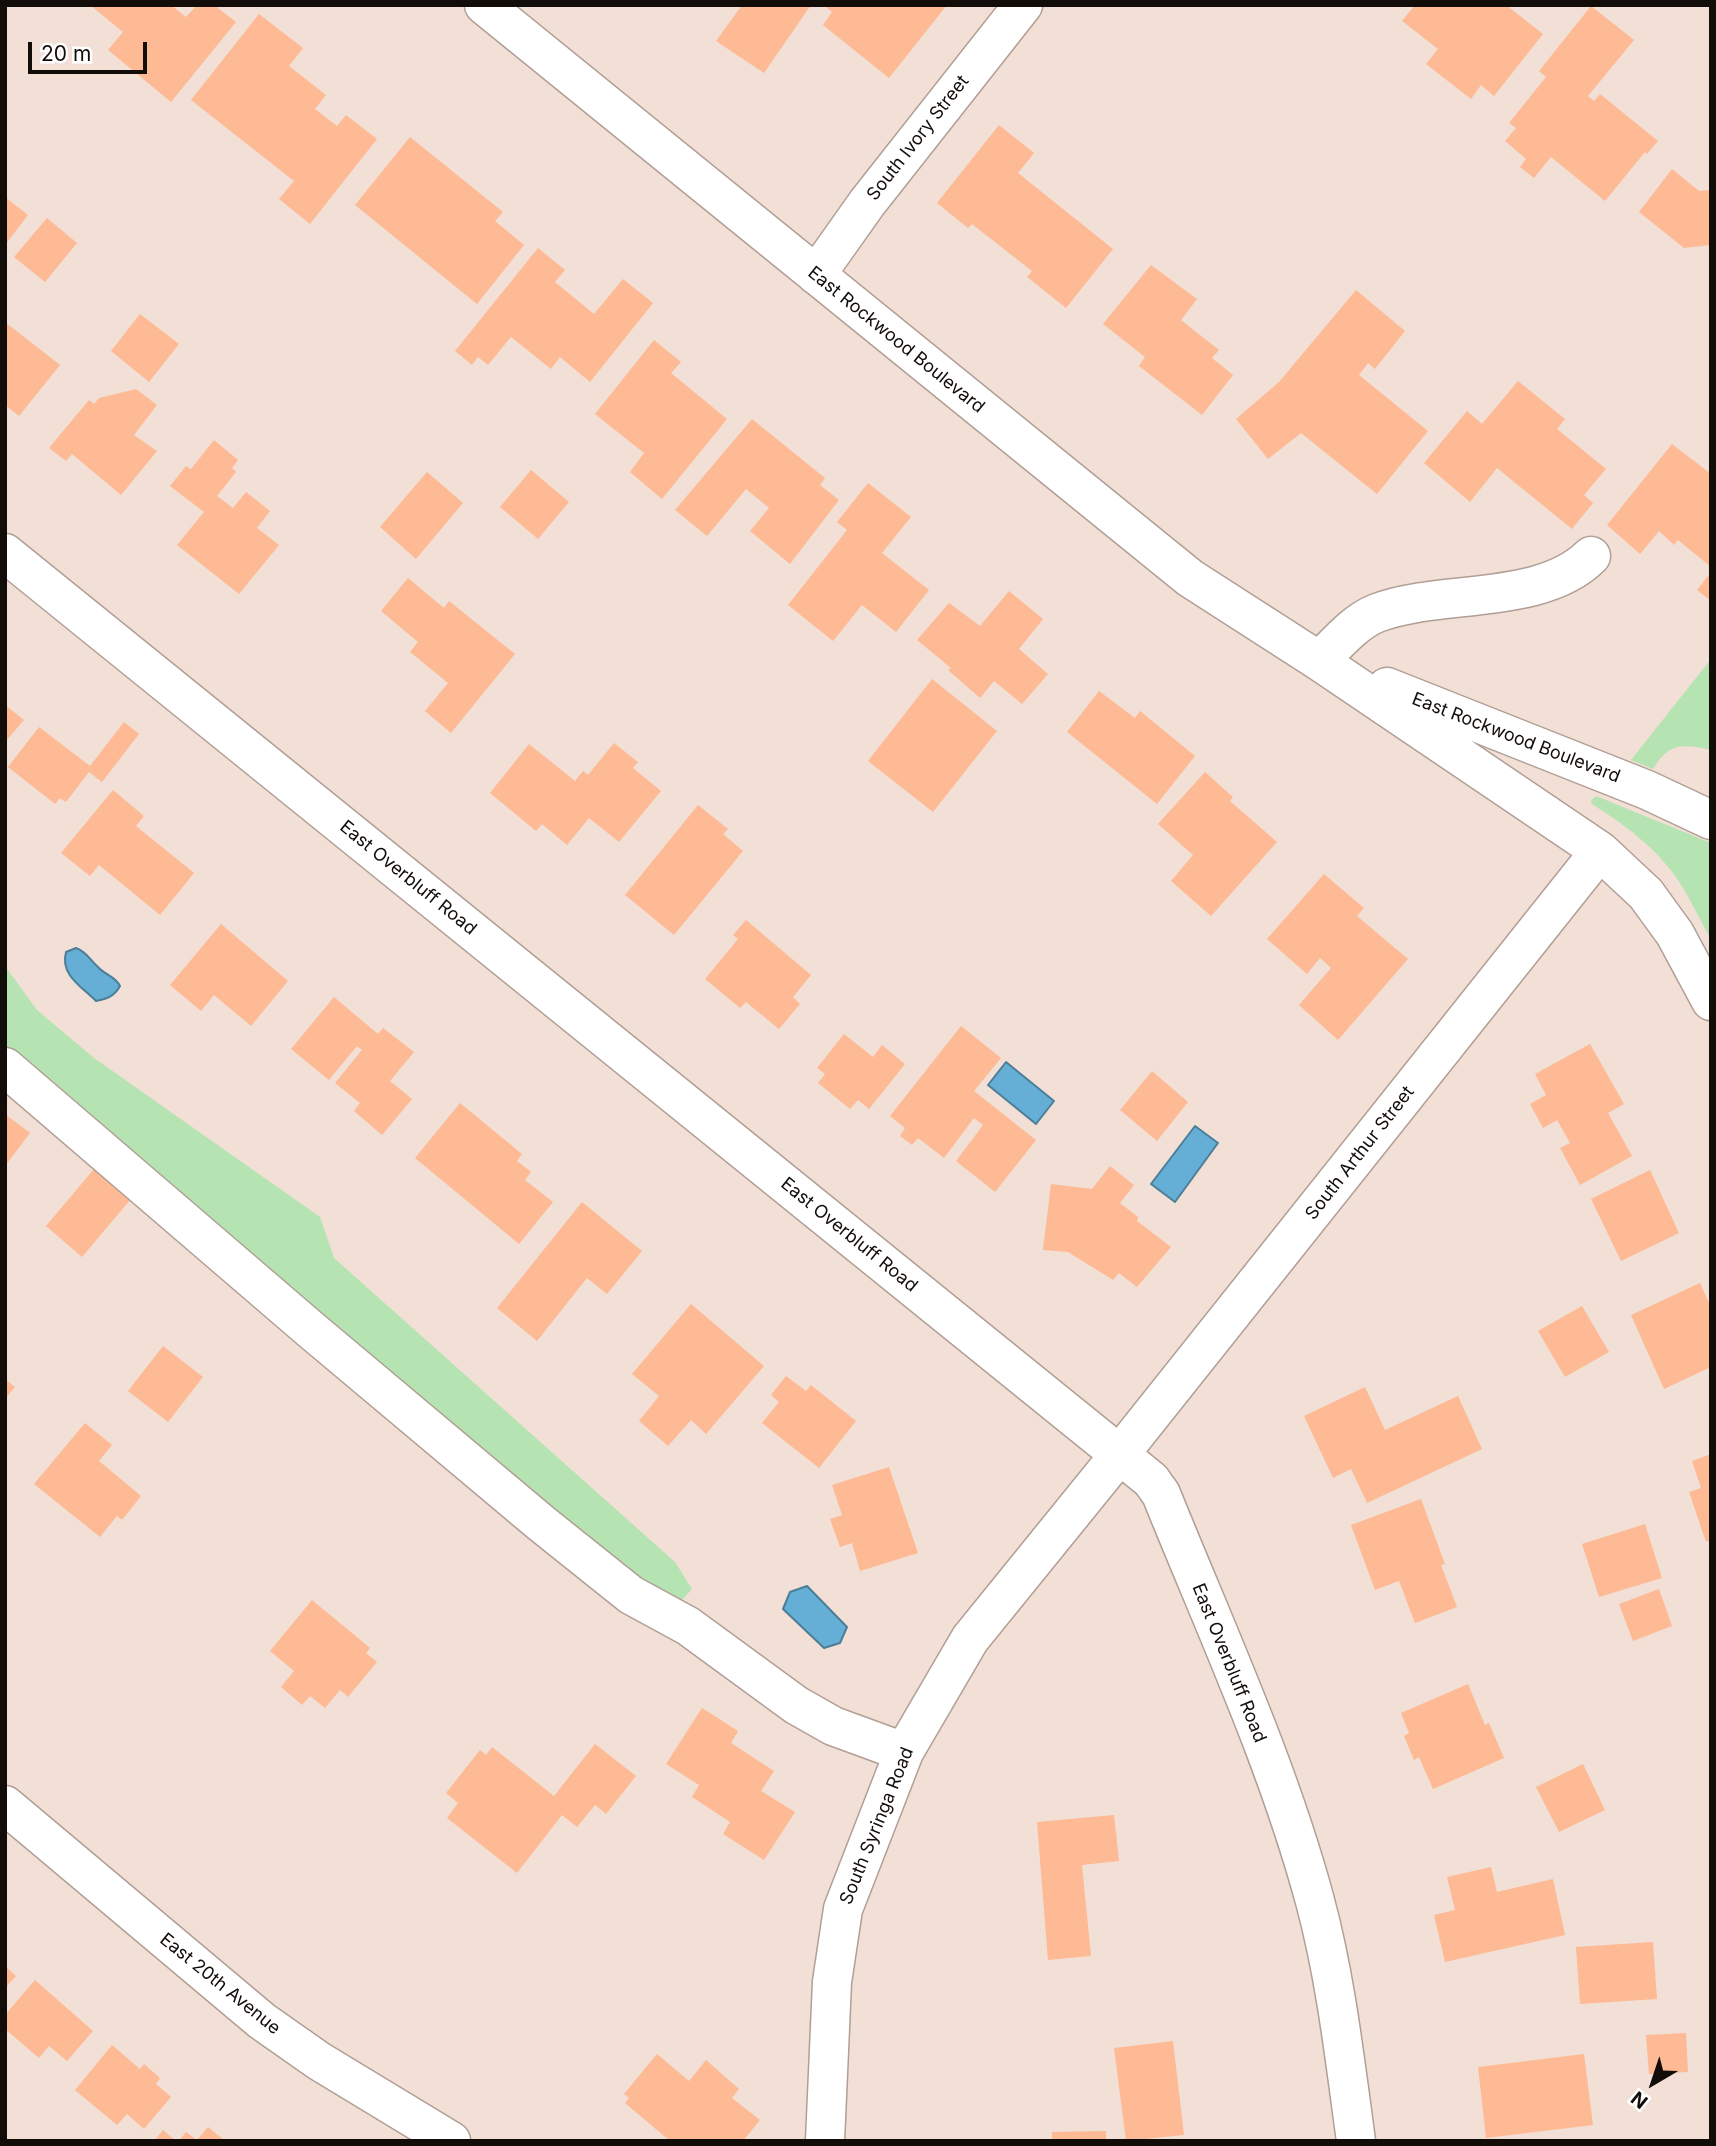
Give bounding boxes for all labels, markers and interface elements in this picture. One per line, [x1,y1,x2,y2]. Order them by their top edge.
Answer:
scale bar [32,28,150,72]
text: 20 m [41,41,91,66]
street label: South Ivory Street [862,71,974,205]
street label: East Rockwood Boulevard [803,262,989,418]
street label: East Rockwood Boulevard [1409,688,1623,788]
street label: East Overbluff Road [335,816,481,940]
street label: South Arthur Street [1301,1082,1419,1224]
street label: East Overbluff Road [776,1173,922,1297]
street label: East Overbluff Road [1187,1580,1271,1746]
street label: South Syringa Road [836,1744,918,1908]
street label: East 20th Avenue [155,1929,285,2039]
north arrow [1618,2048,1688,2118]
text: N [1627,2086,1652,2113]

